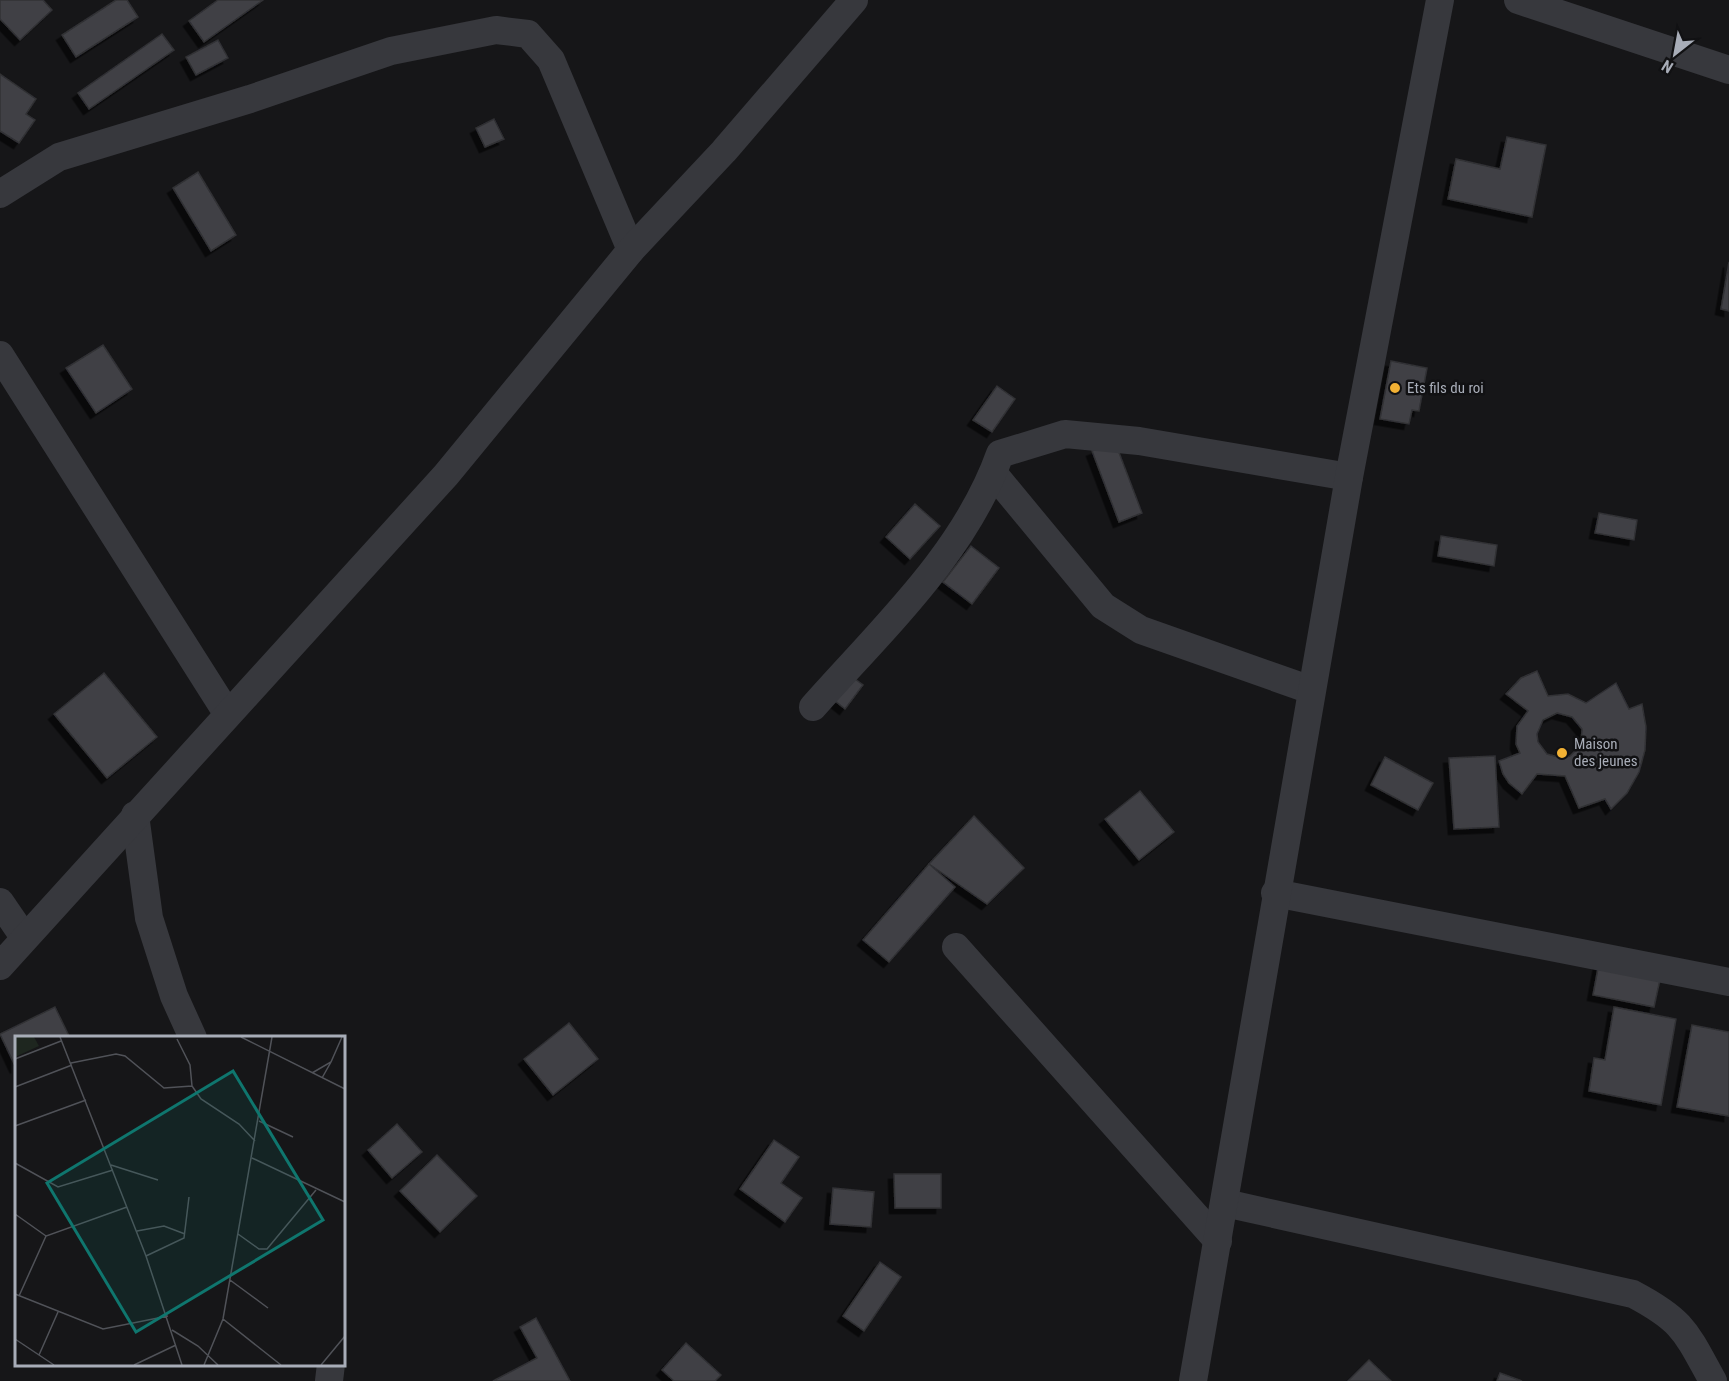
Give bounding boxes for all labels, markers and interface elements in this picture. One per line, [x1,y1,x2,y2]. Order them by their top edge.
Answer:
north arrow [1645,24,1705,84]
text: N [1658,56,1677,77]
place label: Ets fils du roi [1407,379,1484,397]
marker: Ets fils du roi [1388,381,1402,395]
place label: Maison des jeunes [1574,735,1638,770]
marker: Maison des jeunes [1555,746,1569,760]
inset map [15,1036,345,1366]

